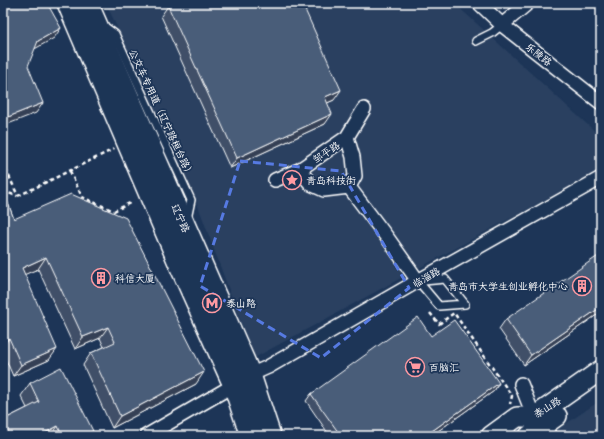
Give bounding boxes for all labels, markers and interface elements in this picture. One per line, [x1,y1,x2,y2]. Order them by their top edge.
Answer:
street label: 乐陵路 [523,39,555,69]
street label: 公交车专用道（辽宁路桓台路） [126,47,198,179]
street label: 邹平路 [310,138,342,166]
place icon: 青岛科技街 [281,169,303,191]
place label: 青岛科技街 [306,173,356,187]
street label: 辽宁路 [169,201,193,235]
street label: 临淄路 [410,263,442,291]
building icon: 科信大厦 [90,267,112,289]
place label: 科信大厦 [115,271,155,285]
building icon: 青岛市大学生创业孵化中心 [571,275,593,297]
place label: 青岛市大学生创业孵化中心 [448,279,568,293]
metro station icon: 泰山路 [201,292,223,314]
place label: 泰山路 [226,296,256,310]
supermarket icon: 百脑汇 [404,356,426,378]
place label: 百脑汇 [429,360,459,374]
street label: 泰山路 [531,393,563,421]

